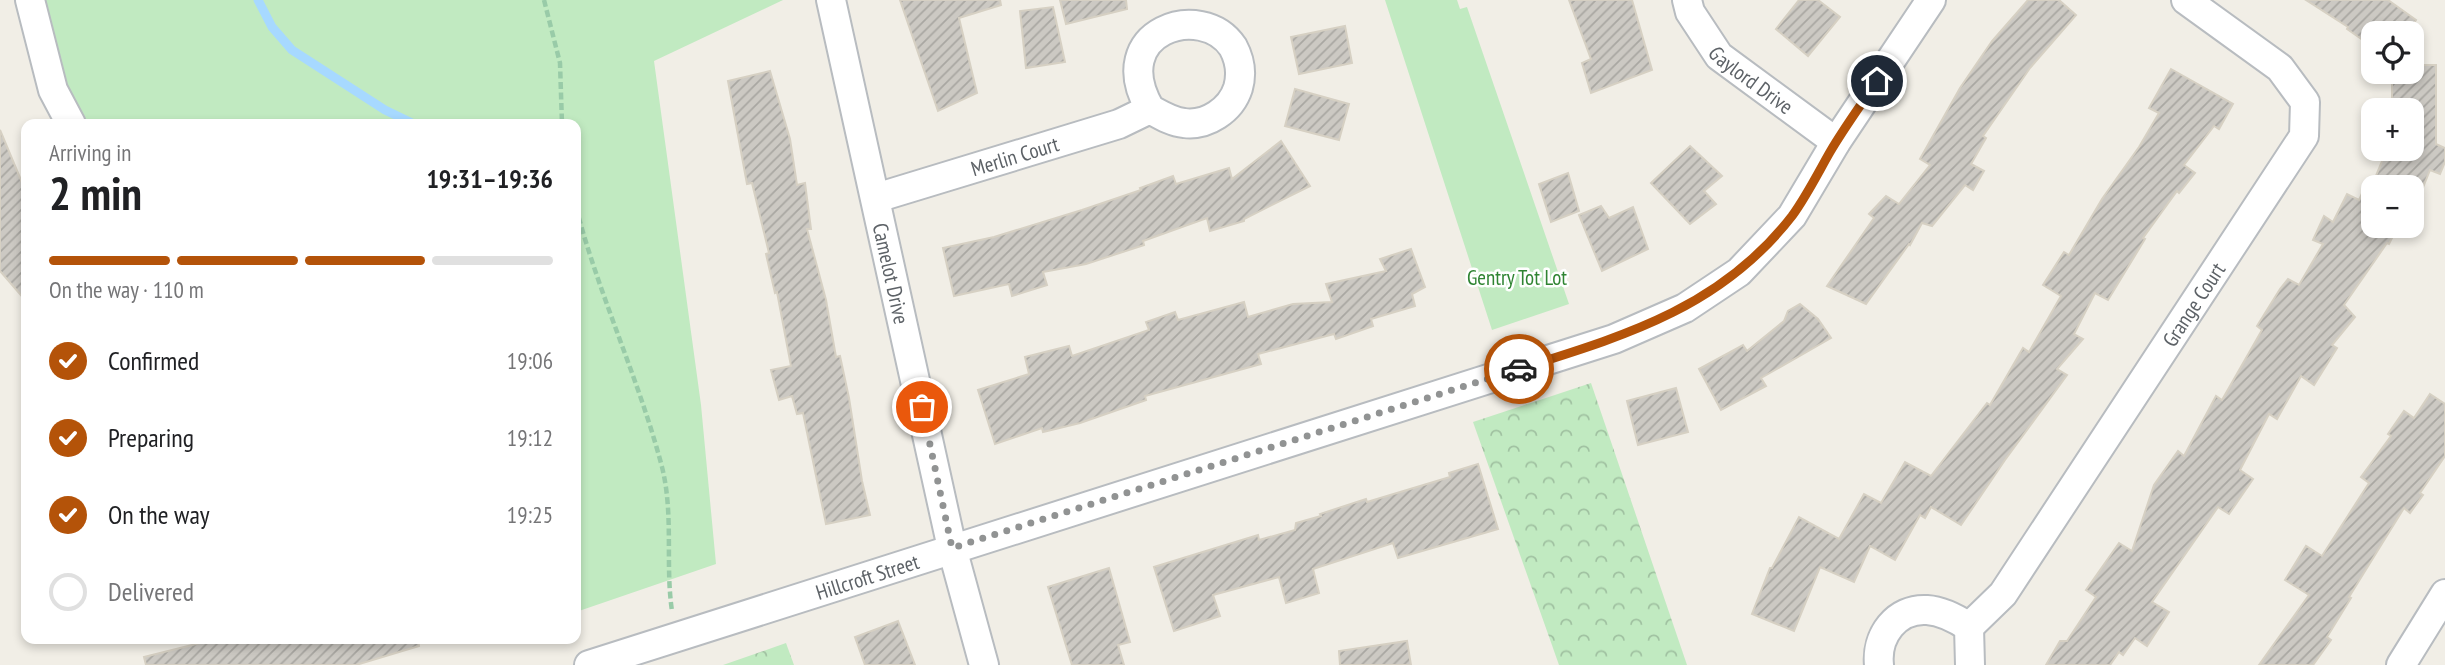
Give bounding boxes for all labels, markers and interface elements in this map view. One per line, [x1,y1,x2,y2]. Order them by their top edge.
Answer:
map controls [2361,21,2424,238]
button: locate [2361,21,2424,84]
street label: Gaylord Drive [1703,41,1799,120]
pin [1847,51,1907,111]
icon: home [1858,62,1896,100]
button: + [2361,98,2424,161]
street label: Merlin Court [968,130,1062,182]
text: Arriving in [49,138,131,167]
text: 19:31–19:36 [426,162,553,195]
text: 2 min [49,163,142,223]
button: − [2361,175,2424,238]
street label: Camelot Drive [867,220,916,326]
street label: Grange Court [2156,257,2231,352]
park label: Gentry Tot Lot [1467,264,1567,291]
text: On the way · 110 m [49,275,204,304]
courier [1484,334,1554,404]
icon: check [49,342,87,380]
text: Confirmed [108,344,199,377]
text: 19:06 [507,346,553,375]
icon: car [1500,350,1538,388]
pin [892,377,952,437]
icon: bag [903,388,941,426]
icon: check [49,419,87,457]
text: Preparing [108,421,194,454]
text: 19:12 [507,423,553,452]
icon: check [49,496,87,534]
text: On the way [108,498,210,531]
text: 19:25 [507,500,553,529]
street label: Hillcroft Street [812,547,922,606]
text: Delivered [108,575,194,608]

